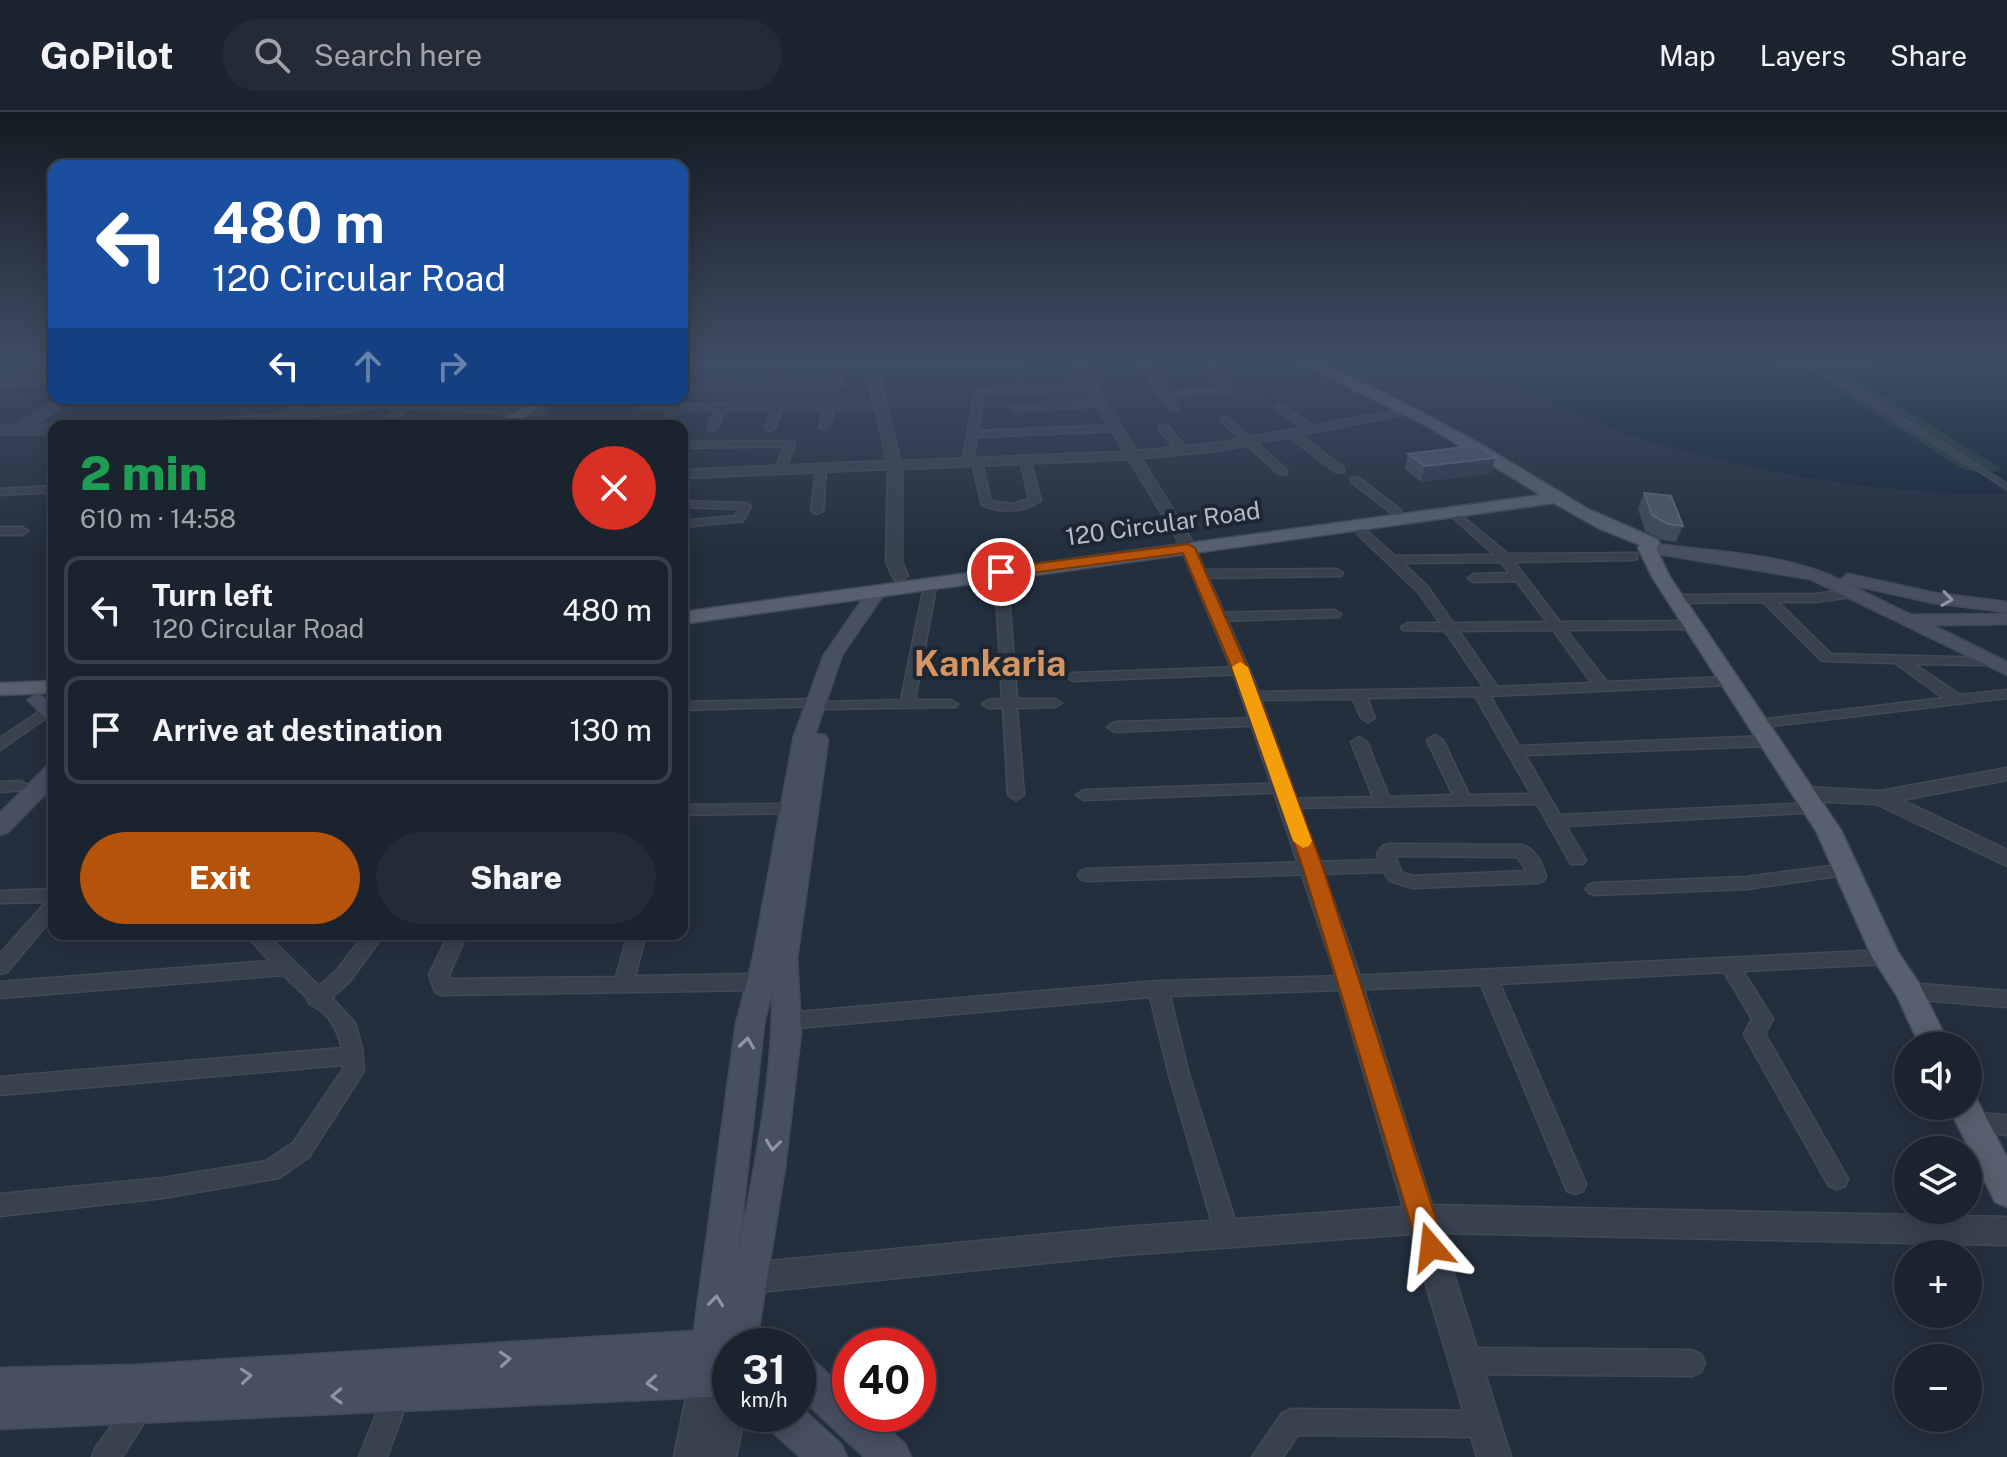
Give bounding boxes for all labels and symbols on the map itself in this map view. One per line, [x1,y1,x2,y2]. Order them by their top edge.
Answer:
street label: 120 Circular Road [1064,496,1262,551]
pin [967,538,1035,606]
one-way arrow [1940,590,1954,607]
district label: Kankaria [914,642,1066,684]
one-way arrow [738,1036,755,1050]
one-way arrow [765,1138,782,1152]
position arrow [1389,1205,1473,1289]
one-way arrow [708,1294,725,1307]
speed limit sign: 40 [832,1328,936,1432]
one-way arrow [499,1351,512,1368]
one-way arrow [240,1367,253,1384]
one-way arrow [645,1374,658,1391]
one-way arrow [330,1388,342,1405]

